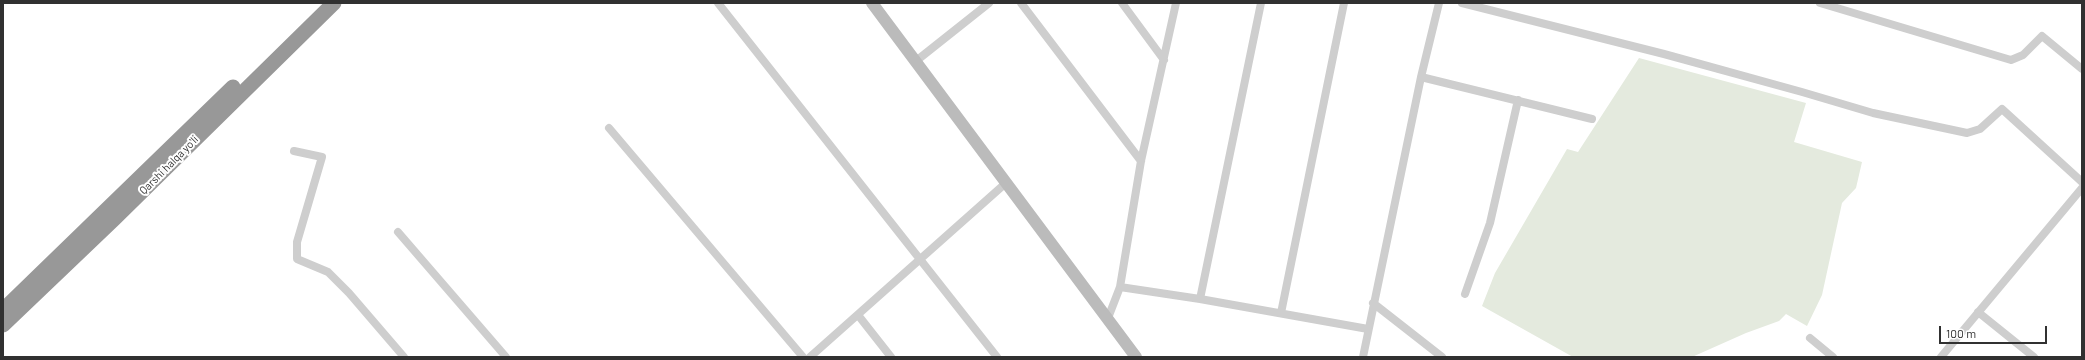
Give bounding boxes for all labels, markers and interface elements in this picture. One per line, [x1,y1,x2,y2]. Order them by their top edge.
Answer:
street label: Qarshi halqa yoʻli [137,133,201,197]
scale bar [1941,318,2049,344]
text: 100 m [1946,326,1976,340]

